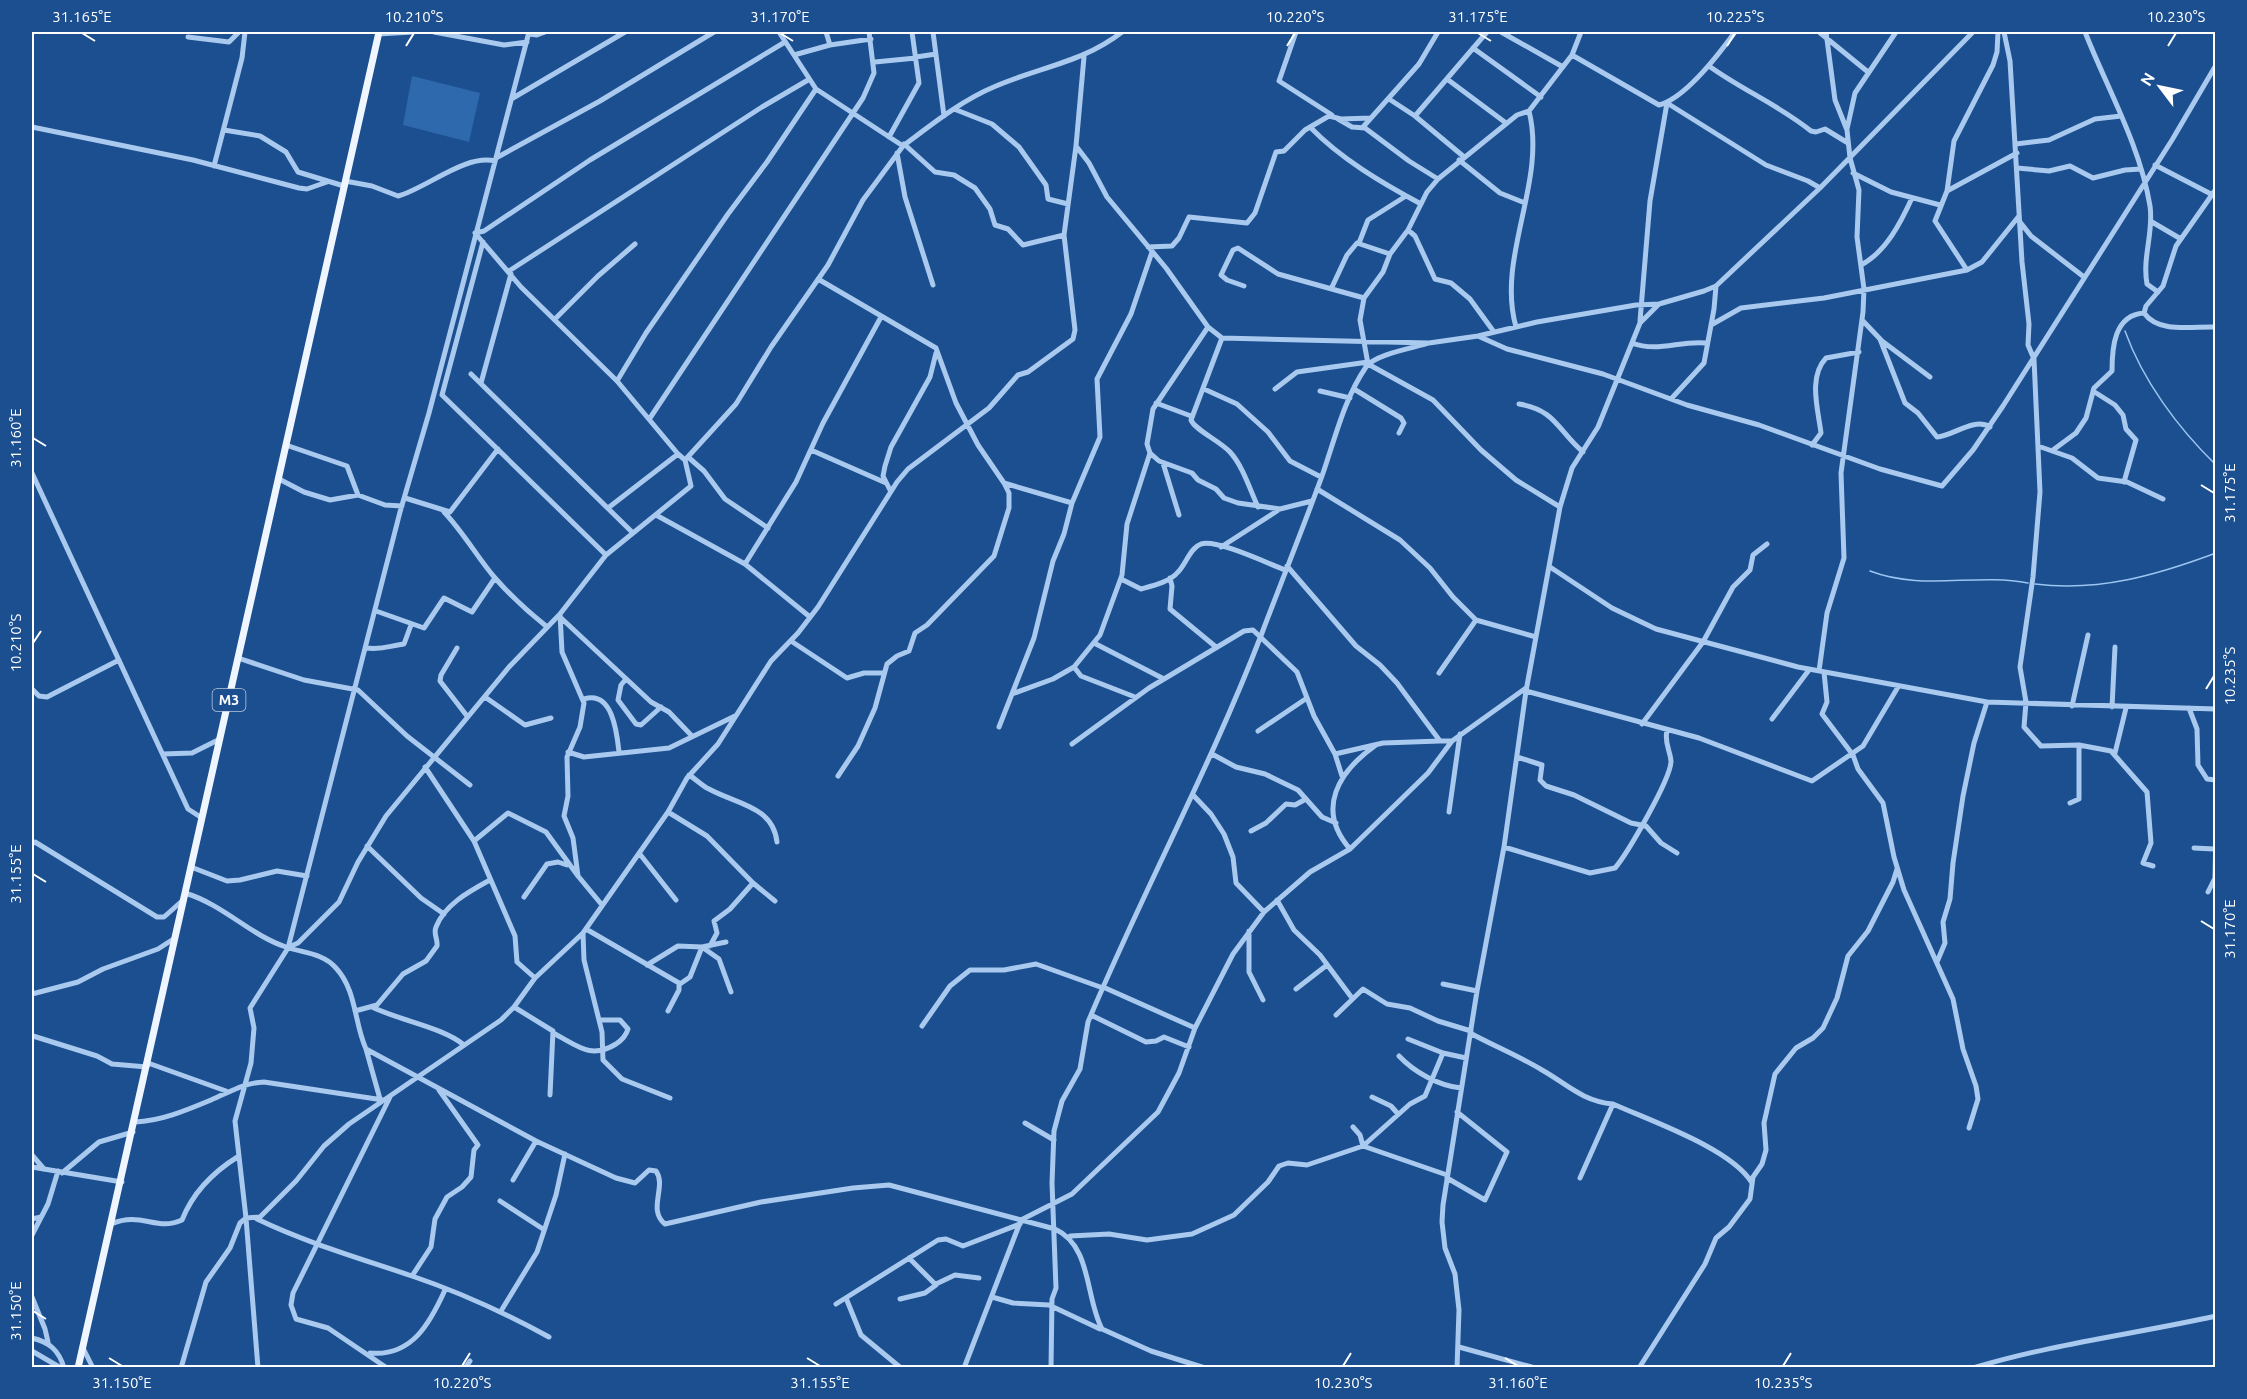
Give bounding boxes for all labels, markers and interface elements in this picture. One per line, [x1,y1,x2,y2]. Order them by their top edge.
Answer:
text: 31.165°E [52,8,112,25]
text: 10.210°S [385,8,443,25]
text: 31.170°E [750,8,810,25]
text: 10.220°S [1266,8,1324,25]
text: 31.175°E [1448,8,1508,25]
text: 10.225°S [1706,8,1764,25]
text: 10.230°S [2147,8,2205,25]
north arrow [2130,57,2190,117]
text: N [2136,69,2158,89]
text: 31.160°E [7,408,24,468]
text: 31.175°E [2221,463,2238,523]
text: 10.210°S [7,614,24,672]
text: 10.235°S [2221,647,2238,705]
road number: M3 [212,689,246,711]
text: 31.155°E [7,844,24,904]
text: 31.170°E [2221,899,2238,959]
text: 31.150°E [7,1281,24,1341]
text: 31.150°E [92,1374,152,1391]
text: 10.220°S [433,1374,491,1391]
text: 31.155°E [790,1374,850,1391]
text: 10.230°S [1314,1374,1372,1391]
text: 31.160°E [1488,1374,1548,1391]
text: 10.235°S [1754,1374,1812,1391]

